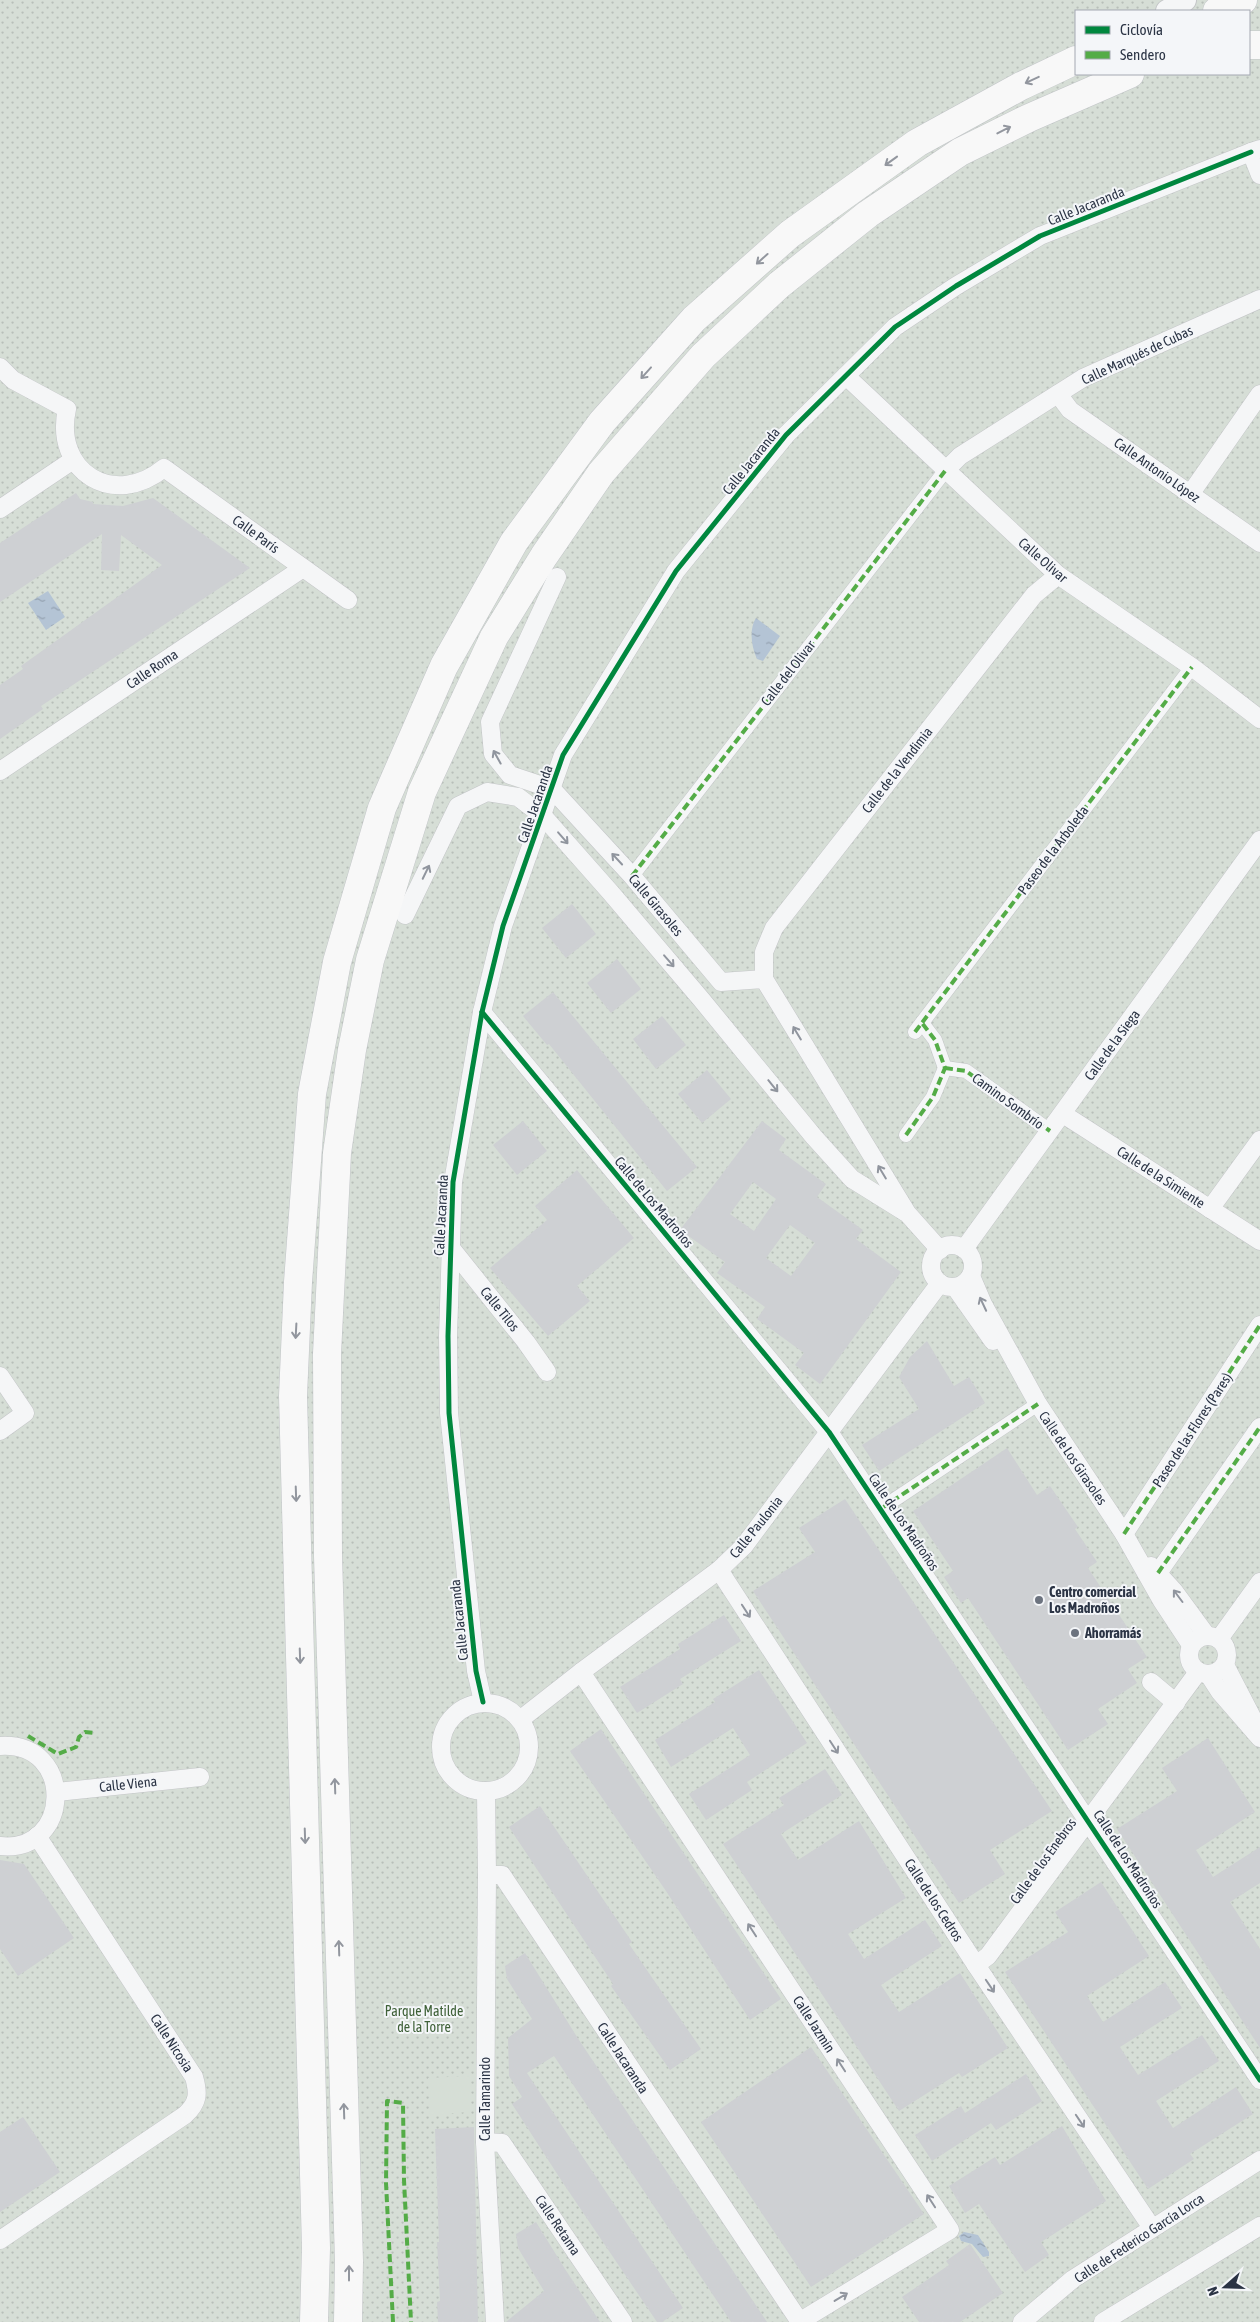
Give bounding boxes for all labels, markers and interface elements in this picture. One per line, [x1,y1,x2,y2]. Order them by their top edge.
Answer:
legend [1075,10,1250,75]
text: Ciclovía [1120,21,1163,38]
text: Sendero [1120,46,1166,63]
one-way arrow [1025,76,1040,86]
one-way arrow [996,125,1011,134]
one-way arrow [884,156,898,166]
street label: Calle Jacaranda [1045,183,1127,229]
one-way arrow [755,253,768,265]
street label: Calle Marqués de Cubas [1079,322,1195,388]
one-way arrow [640,366,652,379]
street label: Calle Jacaranda [719,424,783,498]
street label: Calle Antonio López [1111,434,1203,506]
street label: Calle París [230,512,282,556]
street label: Calle Olivar [1015,534,1071,586]
street label: Calle del Olivar [758,637,819,709]
street label: Calle Roma [123,646,181,692]
street label: Calle de la Vendimia [858,724,936,816]
one-way arrow [492,749,502,764]
street label: Calle Jacaranda [514,763,556,845]
street label: Paseo de la Arboleda [1014,802,1092,898]
one-way arrow [557,832,568,845]
one-way arrow [611,853,623,865]
one-way arrow [421,864,431,879]
street label: Calle Girasoles [626,871,687,939]
one-way arrow [663,955,675,968]
street label: Calle de la Siega [1081,1007,1143,1083]
one-way arrow [792,1026,803,1040]
street label: Camino Sombrío [969,1070,1047,1132]
one-way arrow [767,1080,778,1093]
street label: Calle de la Simiente [1114,1143,1208,1211]
street label: Calle de Los Madroños [611,1153,697,1251]
one-way arrow [876,1165,886,1179]
street label: Calle Jacaranda [431,1174,451,1256]
street label: Calle Tilos [477,1284,523,1334]
one-way arrow [978,1297,988,1312]
one-way arrow [292,1323,301,1339]
street label: Paseo de las Flores (Pares) [1149,1370,1235,1490]
street label: Calle de Los Girasoles [1036,1408,1110,1508]
street label: Calle de Los Madroños [866,1470,942,1574]
one-way arrow [291,1485,301,1501]
street label: Calle Paulonia [726,1493,786,1561]
street label: Calle Jacaranda [447,1579,471,1661]
place label: Centro comercial Los Madroños [1049,1584,1136,1616]
one-way arrow [1172,1590,1183,1603]
marker: Centro comercial Los Madroños [1033,1594,1045,1606]
one-way arrow [740,1604,751,1618]
place label: Ahorramás [1084,1625,1141,1641]
marker: Ahorramás [1069,1627,1081,1639]
one-way arrow [296,1648,305,1664]
one-way arrow [829,1740,839,1754]
street label: Calle Viena [98,1773,158,1795]
one-way arrow [330,1778,339,1794]
street label: Calle de Los Madroños [1090,1807,1166,1911]
street label: Calle de los Enebros [1007,1815,1079,1907]
one-way arrow [300,1828,310,1844]
street label: Calle de los Cedros [901,1856,967,1944]
one-way arrow [747,1923,757,1937]
one-way arrow [335,1941,344,1957]
one-way arrow [985,1978,995,1992]
street label: Calle Jazmín [790,1993,838,2055]
park label: Parque Matilde de la Torre [385,2003,463,2035]
street label: Calle Nicosia [147,2011,197,2075]
street label: Calle Jacaranda [594,2020,652,2096]
street label: Calle Tamarindo [477,2057,493,2141]
one-way arrow [836,2059,846,2073]
one-way arrow [340,2103,349,2119]
one-way arrow [1075,2114,1085,2128]
street label: Calle de Federico García Lorca [1071,2190,1207,2286]
street label: Calle Retama [532,2192,584,2258]
one-way arrow [926,2194,936,2208]
north arrow [1200,2262,1250,2312]
one-way arrow [344,2266,354,2282]
text: N [1204,2285,1222,2298]
one-way arrow [833,2291,847,2301]

